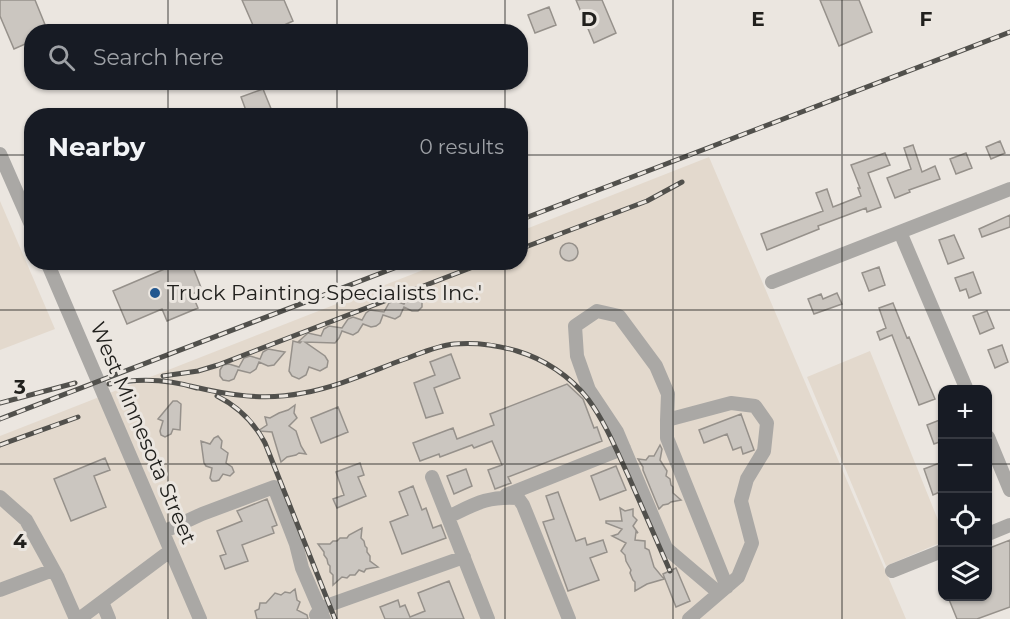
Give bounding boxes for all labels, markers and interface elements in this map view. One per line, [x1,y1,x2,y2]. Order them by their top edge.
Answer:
text: D [581,7,597,31]
text: E [751,7,765,31]
text: F [920,7,933,31]
search box [24,24,528,90]
icon: search [45,41,78,74]
text: Search here [93,44,224,71]
text: Nearby [48,131,145,163]
text: 0 results [419,135,504,159]
place label: Truck Painting Specialists Inc.' [167,280,482,305]
marker: Truck Painting Specialists Inc.' [148,286,162,300]
street label: West Minnesota Street [85,318,202,548]
text: 3 [13,375,26,399]
map controls [938,385,992,601]
button: + [938,385,992,439]
button: − [938,439,992,493]
button: locate [938,493,992,547]
text: 4 [13,529,27,553]
button: layers [938,547,992,601]

